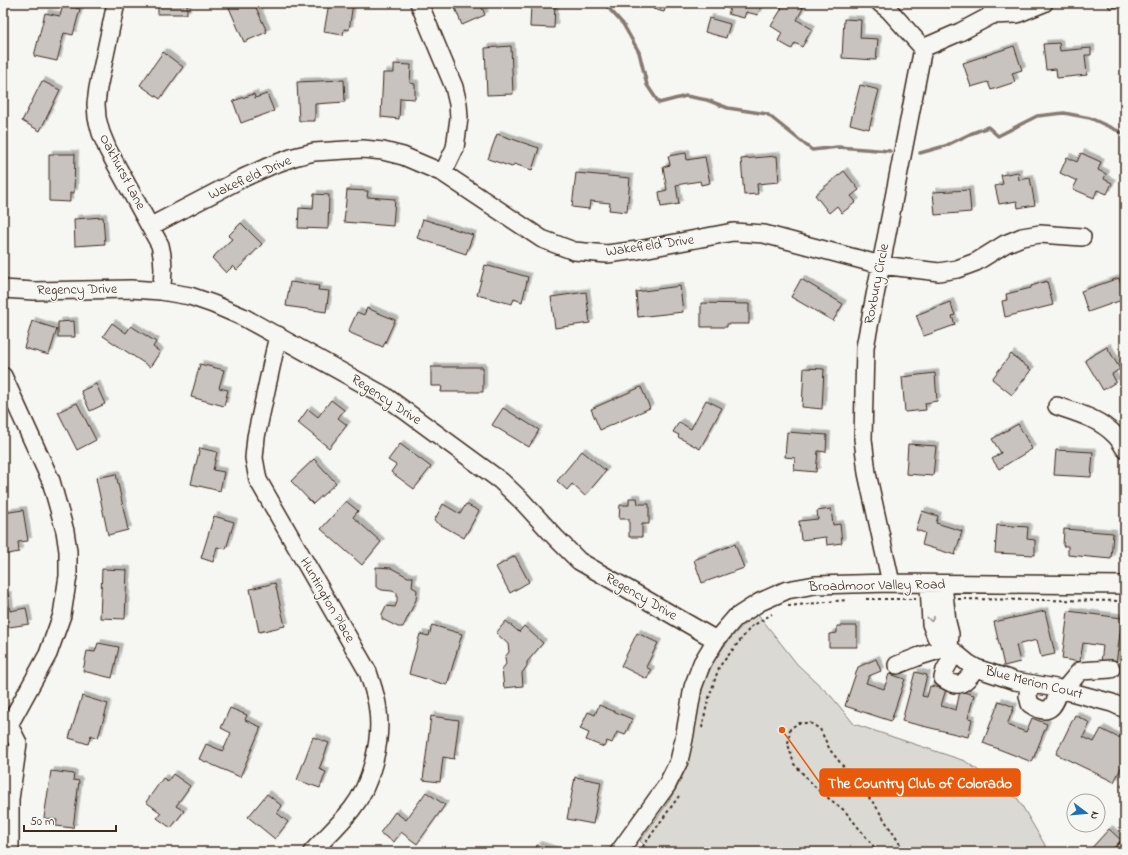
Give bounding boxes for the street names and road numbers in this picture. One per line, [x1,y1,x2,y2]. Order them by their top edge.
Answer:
street label: Oakhurst Lane [93,130,151,214]
street label: Wakefield Drive [205,150,296,206]
street label: Wakefield Drive [604,229,696,263]
street label: Roxbury Circle [859,241,896,326]
street label: Regency Drive [37,279,118,302]
street label: Regency Drive [346,369,426,432]
street label: Huntington Place [293,553,360,648]
street label: Regency Drive [601,568,682,627]
street label: Broadmoor Valley Road [808,574,946,599]
street label: Blue Merion Court [982,660,1085,705]

